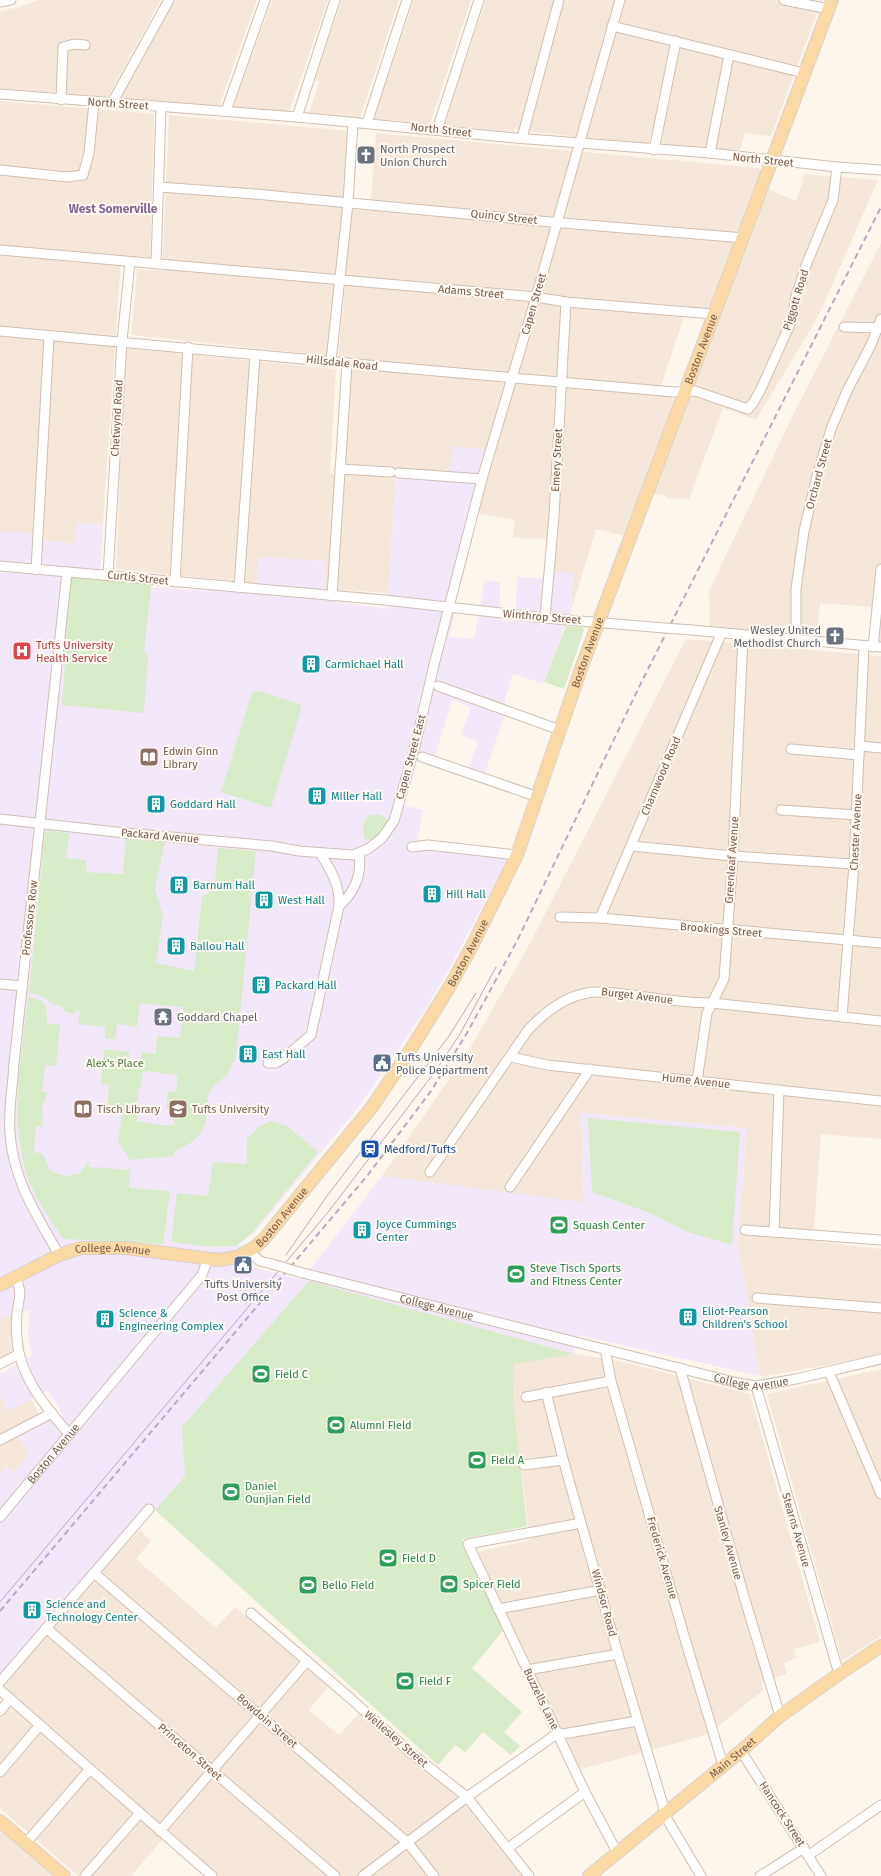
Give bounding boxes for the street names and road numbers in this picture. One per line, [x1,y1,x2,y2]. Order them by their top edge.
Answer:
street label: North Street [87,95,149,113]
street label: North Street [410,120,472,140]
street label: North Street [732,150,794,170]
street label: Quincy Street [470,207,538,227]
street label: Piggott Road [781,268,811,332]
street label: Capen Street [519,272,549,336]
street label: Adams Street [437,283,505,301]
street label: Boston Avenue [682,312,720,386]
street label: Hillsdale Road [305,353,379,373]
street label: Chetwynd Road [108,379,126,457]
street label: Emery Street [549,428,565,492]
street label: Orchard Street [803,437,835,511]
street label: Curtis Street [107,568,169,588]
street label: Winthrop Street [502,607,582,627]
street label: Boston Avenue [568,615,606,690]
street label: Capen Street East [393,713,429,801]
street label: Charnwood Road [638,734,684,818]
street label: Chester Avenue [847,793,865,871]
street label: Greenleaf Avenue [722,816,742,904]
street label: Packard Avenue [120,826,200,846]
street label: Professors Row [20,880,40,956]
street label: Boston Avenue [444,917,491,989]
street label: Brookings Street [680,920,763,940]
street label: Burget Avenue [600,985,674,1007]
street label: Hume Avenue [661,1071,731,1091]
street label: Boston Avenue [253,1184,310,1250]
street label: College Avenue [73,1242,151,1258]
street label: College Avenue [398,1291,475,1322]
street label: College Avenue [712,1371,789,1393]
street label: Boston Avenue [24,1421,82,1486]
street label: Stearns Avenue [779,1491,813,1569]
street label: Stanley Avenue [711,1505,745,1581]
street label: Frederick Avenue [644,1515,680,1601]
street label: Windsor Road [589,1568,619,1638]
street label: Buzzells Lane [520,1666,562,1732]
street label: Bowdoin Street [234,1691,300,1751]
street label: Wellesley Street [362,1708,430,1770]
street label: Princeton Street [155,1721,225,1783]
street label: Main Street [707,1734,758,1781]
street label: Hancock Street [756,1779,808,1849]

